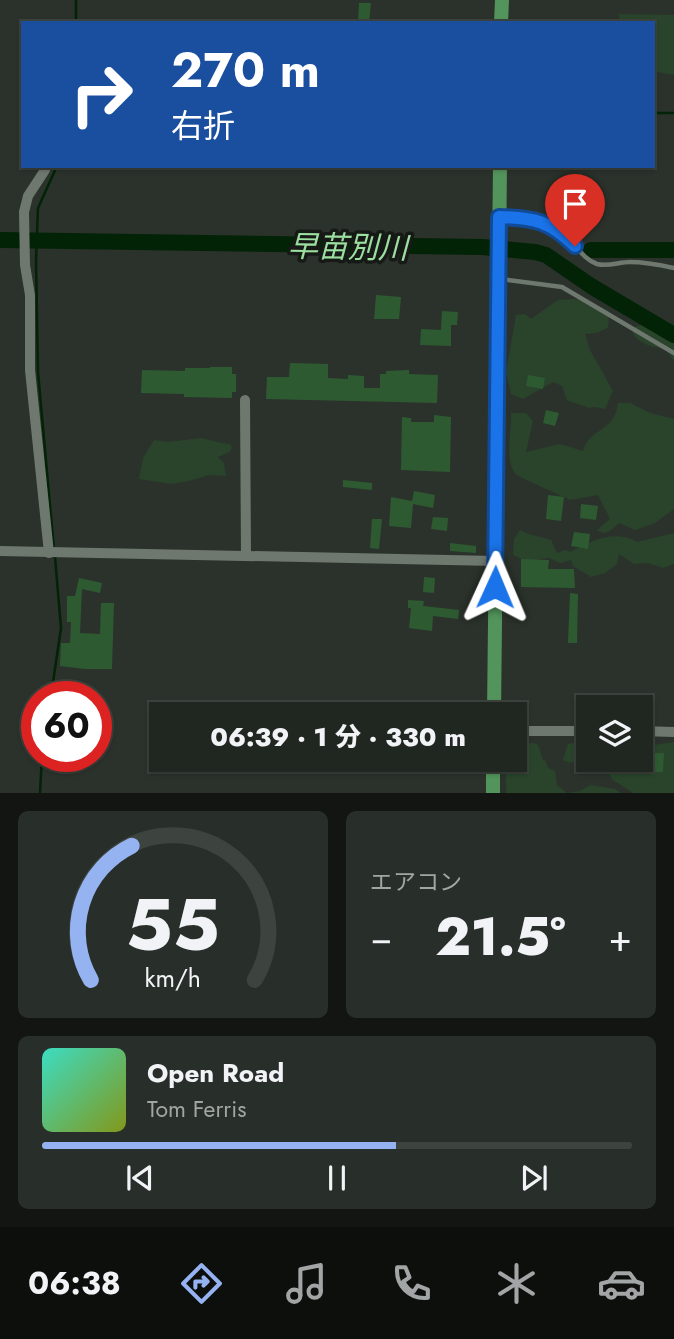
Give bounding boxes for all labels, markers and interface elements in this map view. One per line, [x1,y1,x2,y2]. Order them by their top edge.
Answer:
text: 270 m [171,35,320,105]
icon: right [56,49,147,140]
text: 右折 [171,103,235,149]
pin [545,174,605,246]
icon: arrive [556,185,594,223]
water label: 早苗別川 [288,224,411,270]
position arrow [458,550,532,624]
speed limit sign: 60 [21,681,112,772]
map controls [576,695,653,772]
button: layers [576,695,653,772]
text: 06:39 · 1 分 · 330 m [210,718,466,756]
text: エアコン [370,865,462,899]
text: 55 [126,873,220,978]
text: 21.5° [435,899,566,975]
text: − [370,910,392,965]
text: + [609,910,632,965]
text: km/h [145,960,201,996]
text: Open Road [147,1054,284,1092]
text: Tom Ferris [147,1092,246,1126]
icon: previous [121,1159,159,1197]
icon: pause [318,1159,356,1197]
icon: next [515,1159,553,1197]
icon: directions [177,1259,226,1308]
icon: music [282,1259,331,1308]
icon: phone [387,1259,436,1308]
icon: climate [492,1259,541,1308]
icon: car [597,1259,646,1308]
text: 06:38 [28,1260,121,1306]

